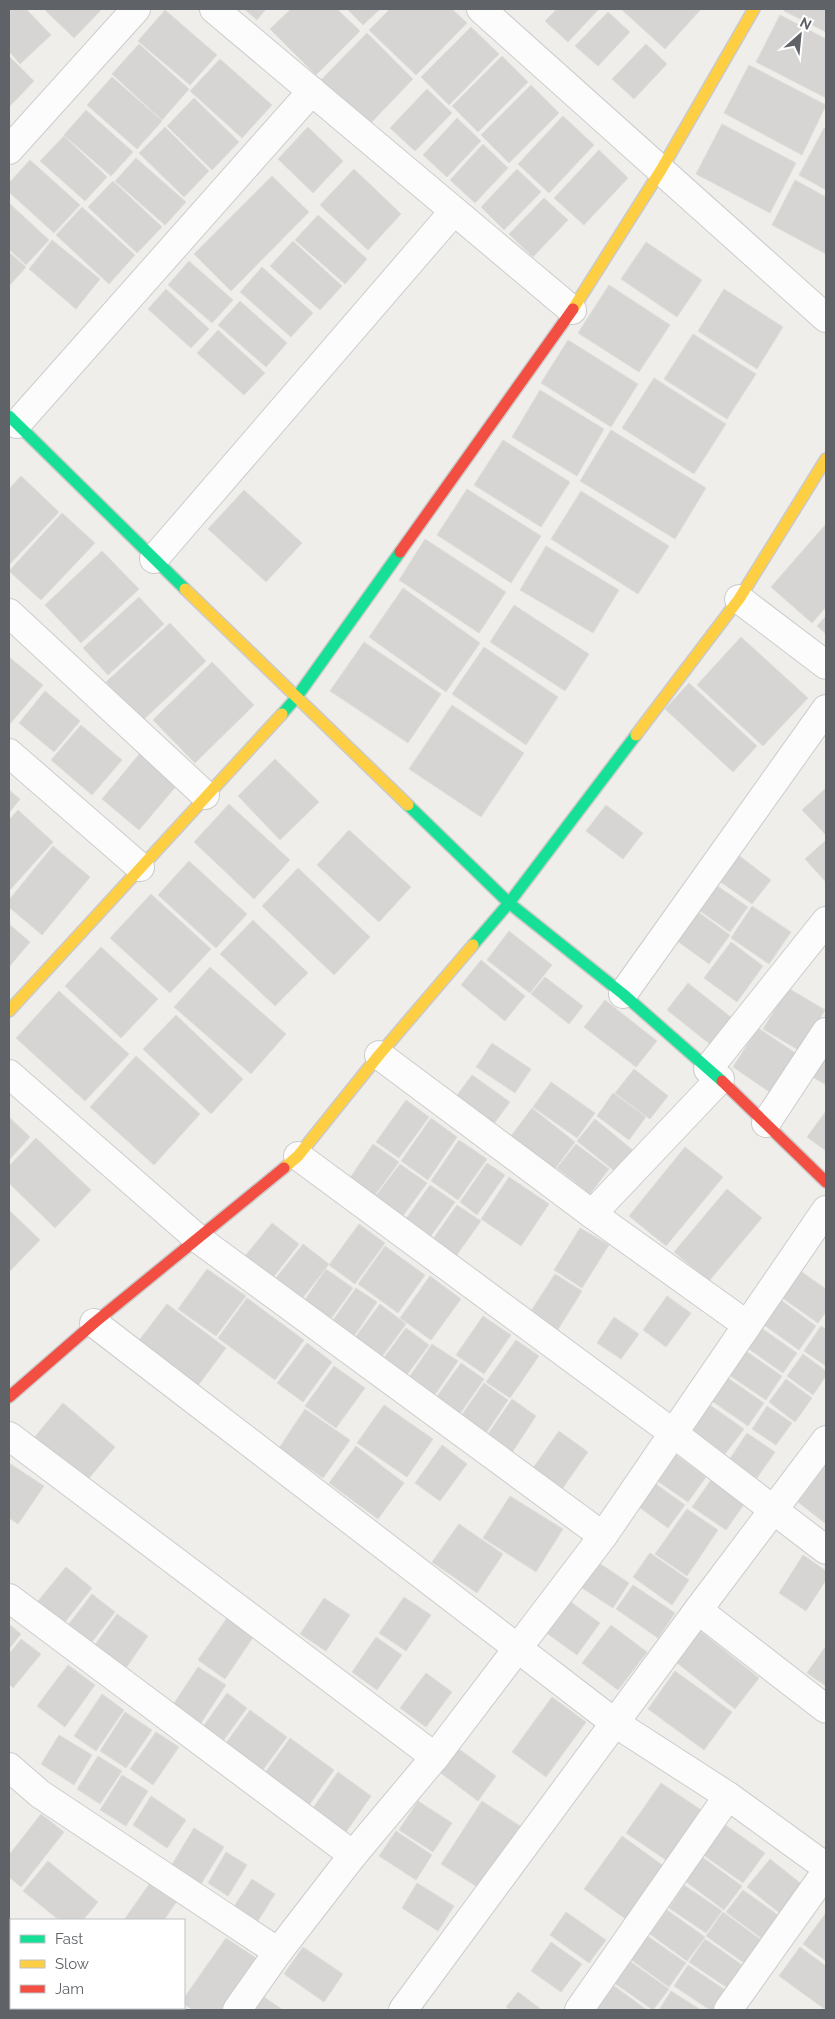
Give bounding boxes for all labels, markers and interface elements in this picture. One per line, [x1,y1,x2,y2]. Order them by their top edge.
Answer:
north arrow [775,10,825,60]
text: N [798,14,814,33]
legend [10,1919,185,2009]
text: Fast [55,1930,83,1948]
text: Slow [55,1955,89,1973]
text: Jam [55,1980,84,1998]

